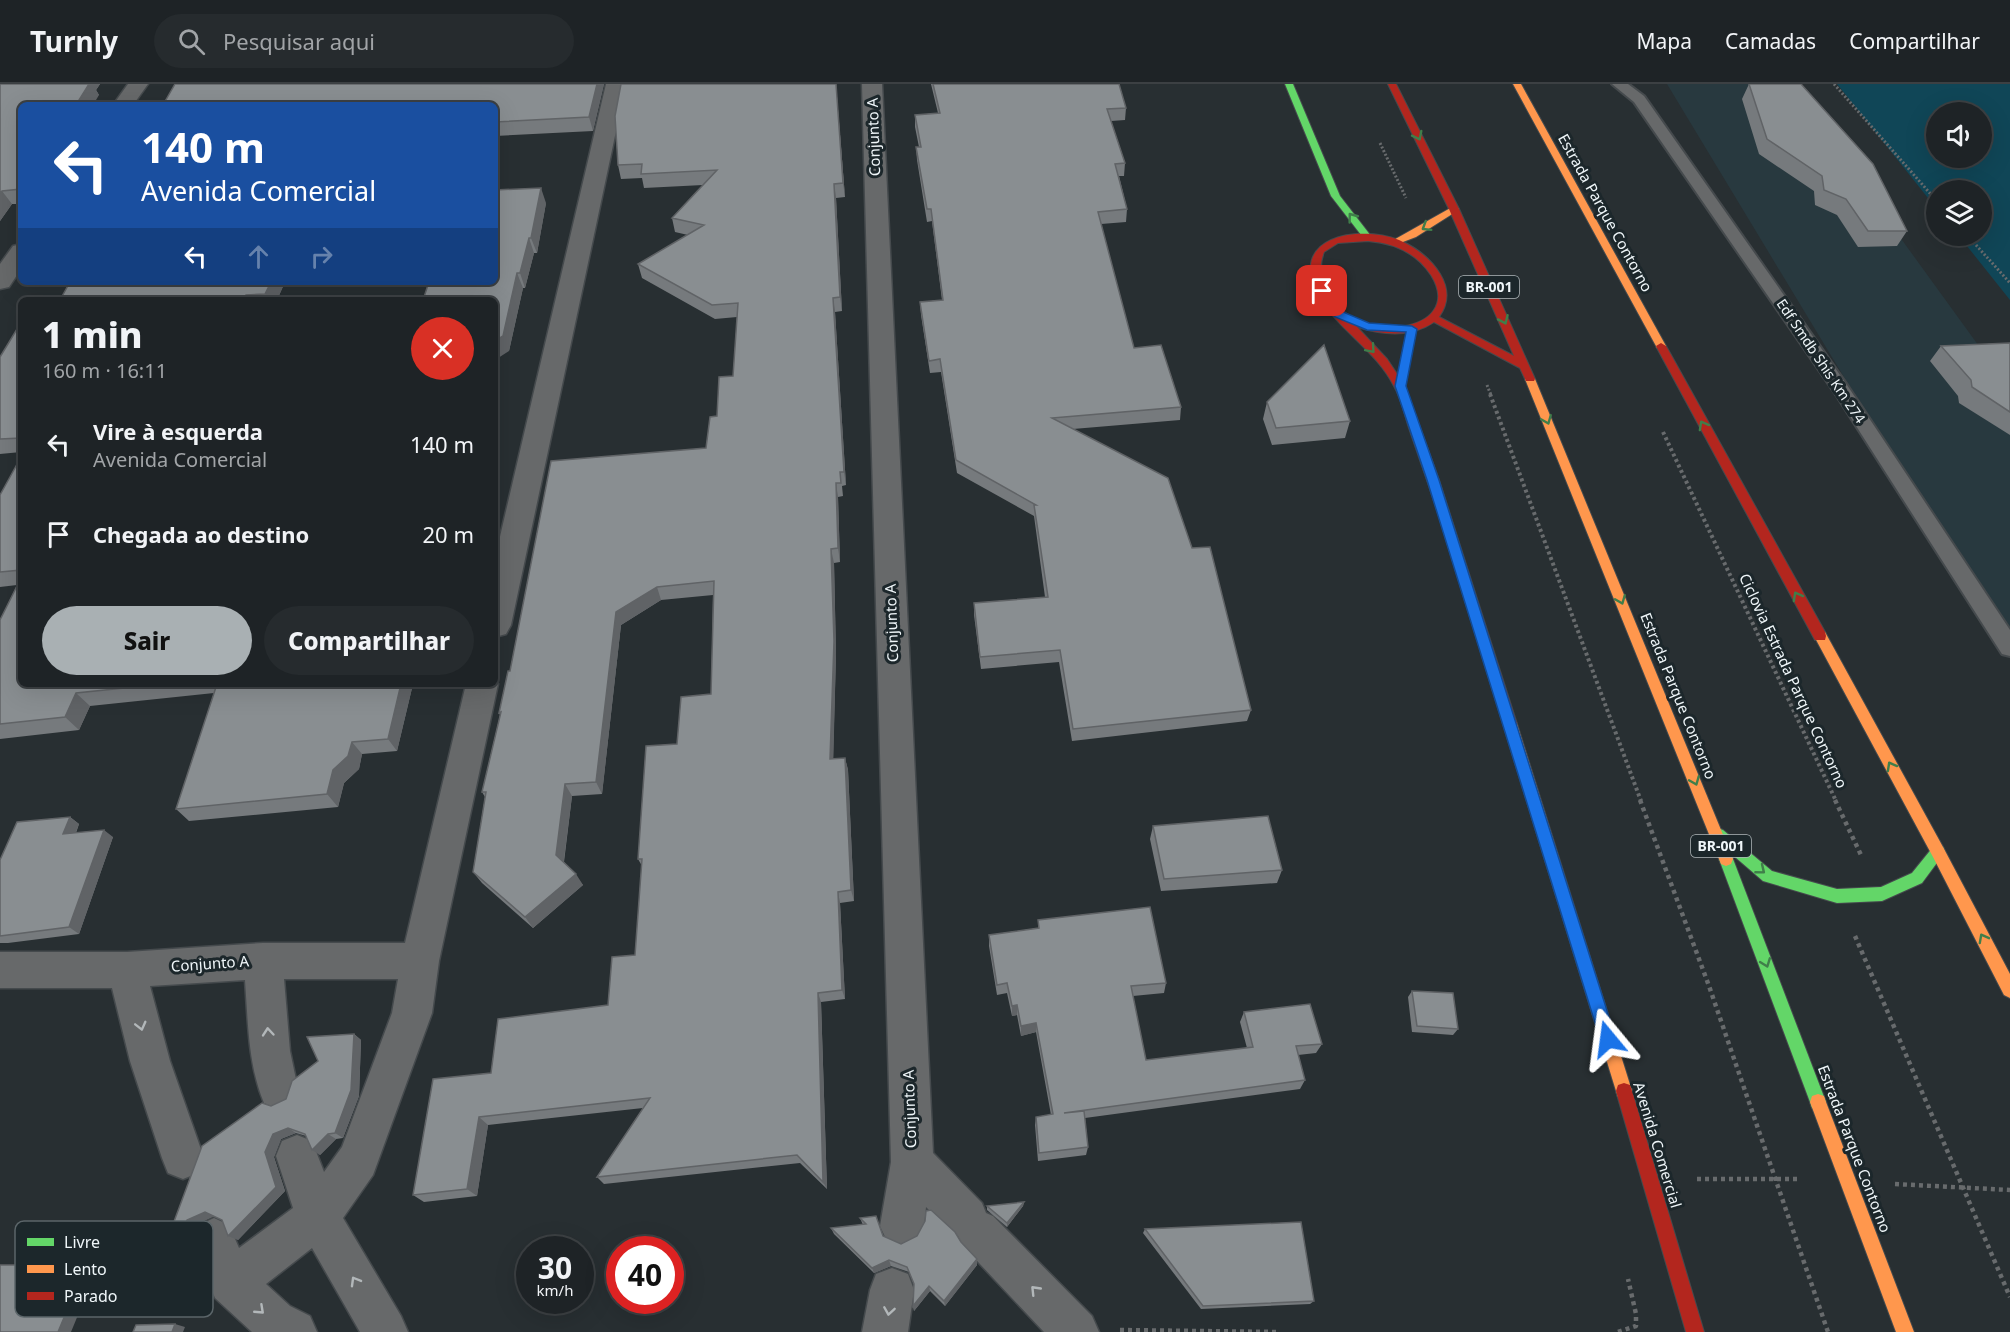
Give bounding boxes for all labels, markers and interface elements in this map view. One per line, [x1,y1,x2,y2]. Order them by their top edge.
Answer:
search box [154,14,574,68]
text: Turnly [30,22,118,60]
icon: search [175,25,208,58]
text: Pesquisar aqui [223,26,375,56]
text: Mapa [1636,27,1692,55]
text: Camadas [1725,27,1816,55]
text: Compartilhar [1849,27,1980,55]
street label: Conjunto A [862,97,884,176]
map controls [1926,102,1992,246]
button: sound [1926,102,1992,168]
text: 140 m [141,118,265,175]
icon: left [42,126,120,204]
one-way arrow [1411,130,1422,141]
street label: Estrada Parque Contorno [1554,130,1658,295]
text: Avenida Comercial [141,172,376,209]
button: layers [1926,180,1992,246]
one-way arrow [1349,212,1360,223]
one-way arrow [1422,220,1432,232]
icon: left [179,240,212,273]
icon: ahead [242,240,275,273]
icon: right [305,240,338,273]
pin [1296,265,1347,316]
icon: arrive [1305,274,1338,307]
road number: BR-001 [1459,276,1519,298]
street label: Edf Smdb Shis Km 274 [1773,295,1870,427]
text: 1 min [42,310,143,359]
one-way arrow [1497,313,1509,324]
button: close [411,317,474,380]
one-way arrow [1364,342,1375,352]
text: 160 m · 16:11 [42,357,167,384]
one-way arrow [1540,414,1552,425]
text: Vire à esquerda [93,416,263,446]
one-way arrow [1699,420,1710,431]
icon: left [42,428,75,461]
text: 140 m [410,429,474,459]
text: Avenida Comercial [93,446,267,473]
icon: arrive [42,518,75,551]
text: Chegada ao destino [93,519,309,549]
text: 20 m [423,519,474,549]
street label: Ciclovia Estrada Parque Contorno [1735,570,1853,791]
street label: Conjunto A [880,583,902,662]
one-way arrow [1793,591,1804,602]
one-way arrow [1614,594,1626,605]
button: Sair [42,606,252,675]
button: Compartilhar [264,606,474,675]
street label: Estrada Parque Contorno [1636,609,1722,782]
one-way arrow [1887,762,1898,773]
one-way arrow [1688,775,1700,786]
road number: BR-001 [1691,835,1751,857]
one-way arrow [1754,862,1765,873]
one-way arrow [1979,934,1990,944]
street label: Conjunto A [170,950,250,976]
one-way arrow [1758,957,1771,967]
position arrow [1576,1007,1640,1071]
one-way arrow [134,1021,147,1031]
one-way arrow [262,1027,275,1036]
street label: Estrada Parque Contorno [1814,1062,1896,1235]
street label: Conjunto A [898,1069,920,1148]
street label: Avenida Comercial [1629,1079,1687,1210]
legend [15,1221,213,1317]
text: Livre [64,1231,100,1253]
speed limit sign: 40 [606,1236,684,1314]
text: 30 [538,1247,572,1288]
text: Lento [64,1258,107,1280]
one-way arrow [351,1277,363,1287]
text: km/h [537,1280,573,1300]
text: Parado [64,1285,117,1307]
one-way arrow [1032,1286,1043,1297]
one-way arrow [254,1303,264,1314]
one-way arrow [883,1306,895,1316]

